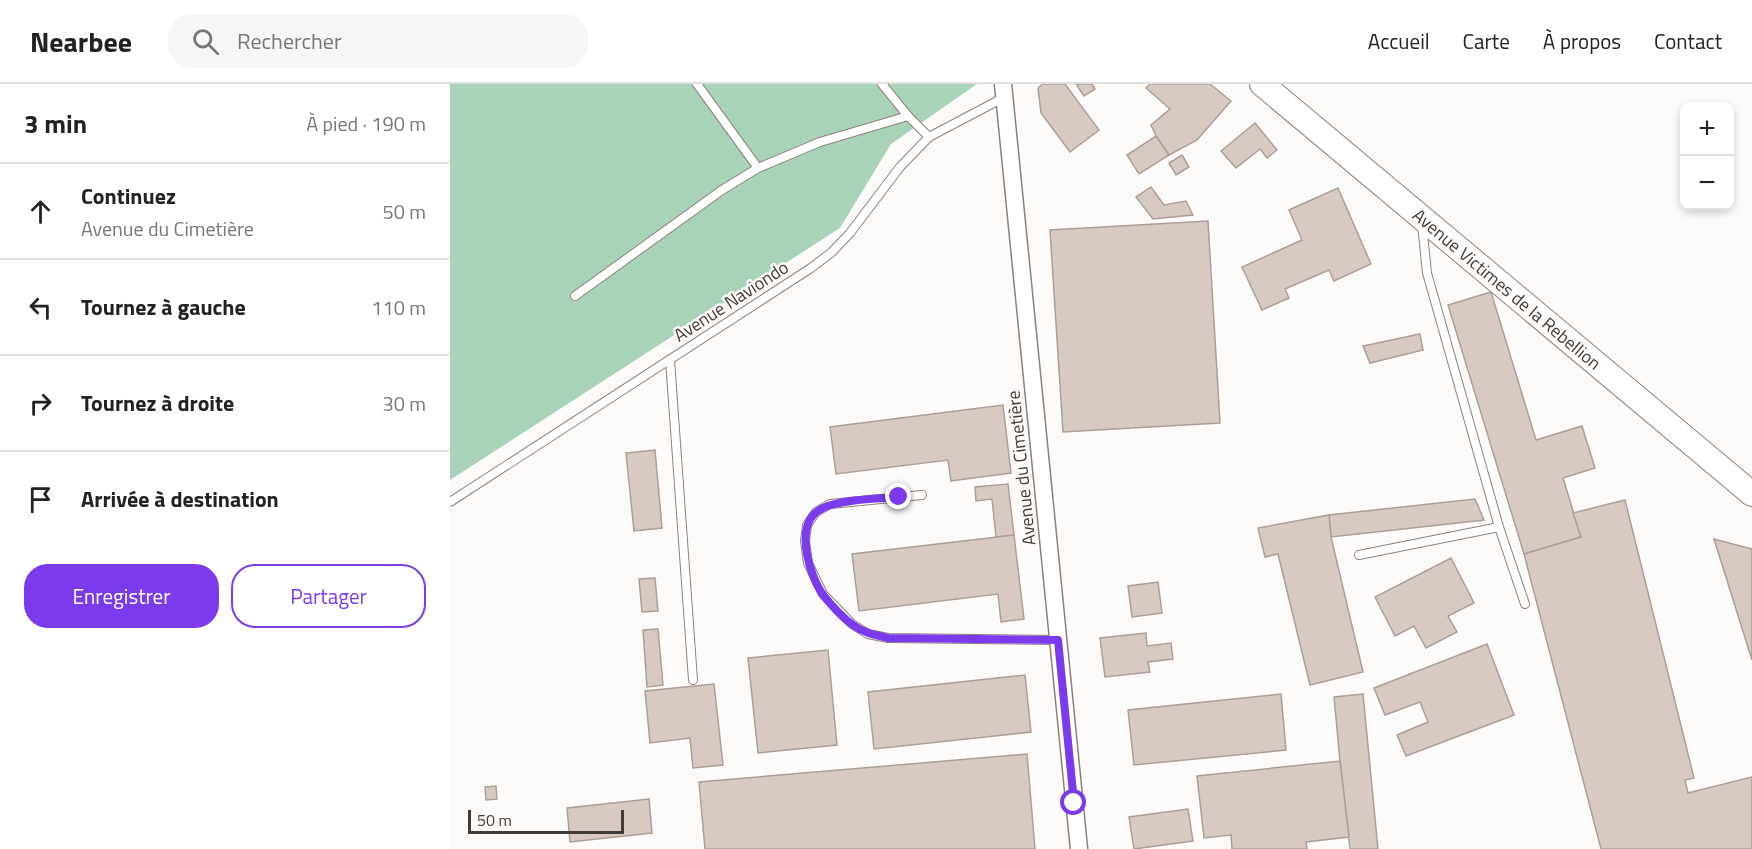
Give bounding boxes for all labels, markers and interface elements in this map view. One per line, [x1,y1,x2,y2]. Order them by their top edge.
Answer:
search box [168,14,588,68]
text: Nearbee [30,20,132,63]
text: Rechercher [237,24,342,58]
icon: search [189,25,222,58]
text: Accueil [1368,25,1430,57]
text: Carte [1463,25,1510,57]
text: À propos [1543,25,1621,57]
text: Contact [1654,25,1722,57]
map controls [1680,102,1734,210]
button: + [1680,102,1734,156]
text: 3 min [24,104,87,143]
text: À pied · 190 m [306,108,426,139]
button: − [1680,156,1734,210]
text: Continuez [81,179,176,213]
icon: ahead [24,195,57,228]
text: 50 m [382,196,426,227]
street label: Avenue Victimes de la Rebellion [1407,202,1607,376]
text: Avenue du Cimetière [81,213,254,244]
street label: Avenue Naviondo [668,254,794,348]
text: Tournez à gauche [81,290,246,324]
icon: left [24,291,57,324]
text: 110 m [371,292,426,323]
text: Tournez à droite [81,386,234,420]
icon: right [24,387,57,420]
text: 30 m [382,388,426,419]
street label: Avenue du Cimetière [999,389,1043,547]
text: Arrivée à destination [81,482,279,516]
icon: arrive [24,483,57,516]
route end [885,483,911,509]
button: Enregistrer [24,564,219,628]
button: Partager [231,564,426,628]
route start [1060,789,1086,815]
scale bar [468,807,624,834]
text: 50 m [477,808,512,832]

